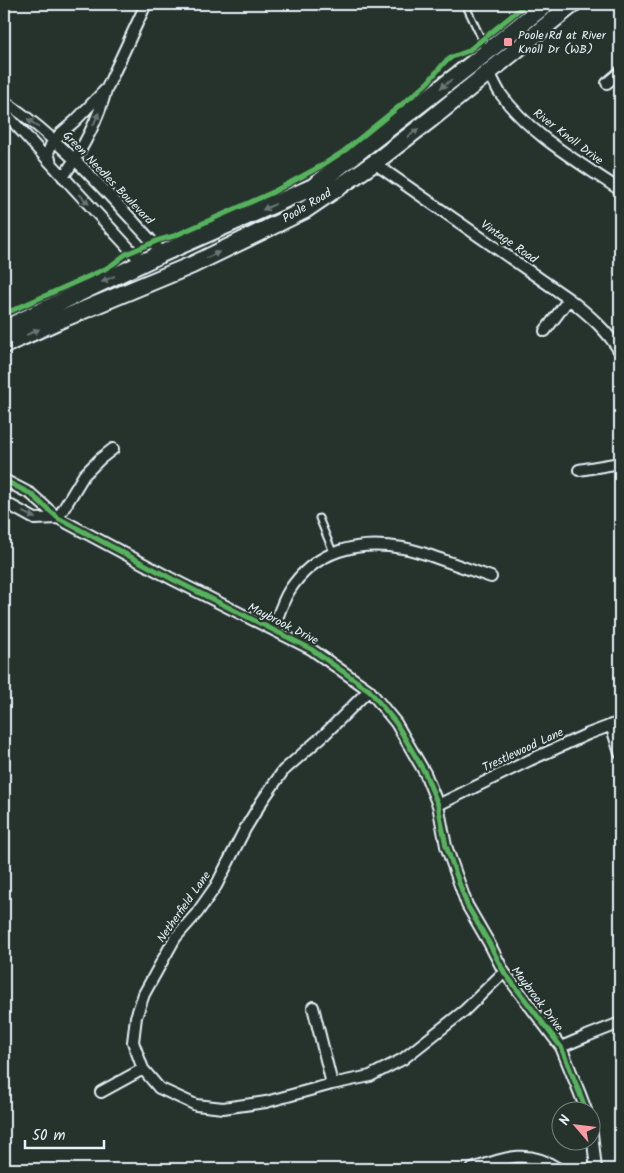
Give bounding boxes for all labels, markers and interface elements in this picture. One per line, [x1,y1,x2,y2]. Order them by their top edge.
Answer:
place label: Poole Rd at River Knoll Dr (WB) [518,26,607,59]
marker: Poole Rd at River Knoll Dr (WB) [502,36,514,48]
one-way arrow [440,78,453,89]
street label: River Knoll Drive [529,104,608,170]
one-way arrow [92,112,100,126]
one-way arrow [26,117,39,128]
street label: Green Needles Boulevard [58,127,159,230]
one-way arrow [406,128,420,138]
street label: Poole Road [279,183,336,228]
one-way arrow [78,193,90,205]
one-way arrow [262,204,276,212]
street label: Vintage Road [477,215,542,269]
one-way arrow [206,251,220,259]
one-way arrow [101,276,115,284]
one-way arrow [26,328,40,336]
one-way arrow [22,511,37,519]
street label: Maybrook Drive [244,598,322,650]
street label: Trestlewood Lane [479,723,567,777]
street label: Netherfield Lane [152,867,216,947]
street label: Maybrook Drive [506,962,568,1036]
north arrow [552,1100,602,1150]
text: N [554,1111,577,1129]
scale bar [25,1118,104,1150]
text: 50 m [32,1124,66,1148]

